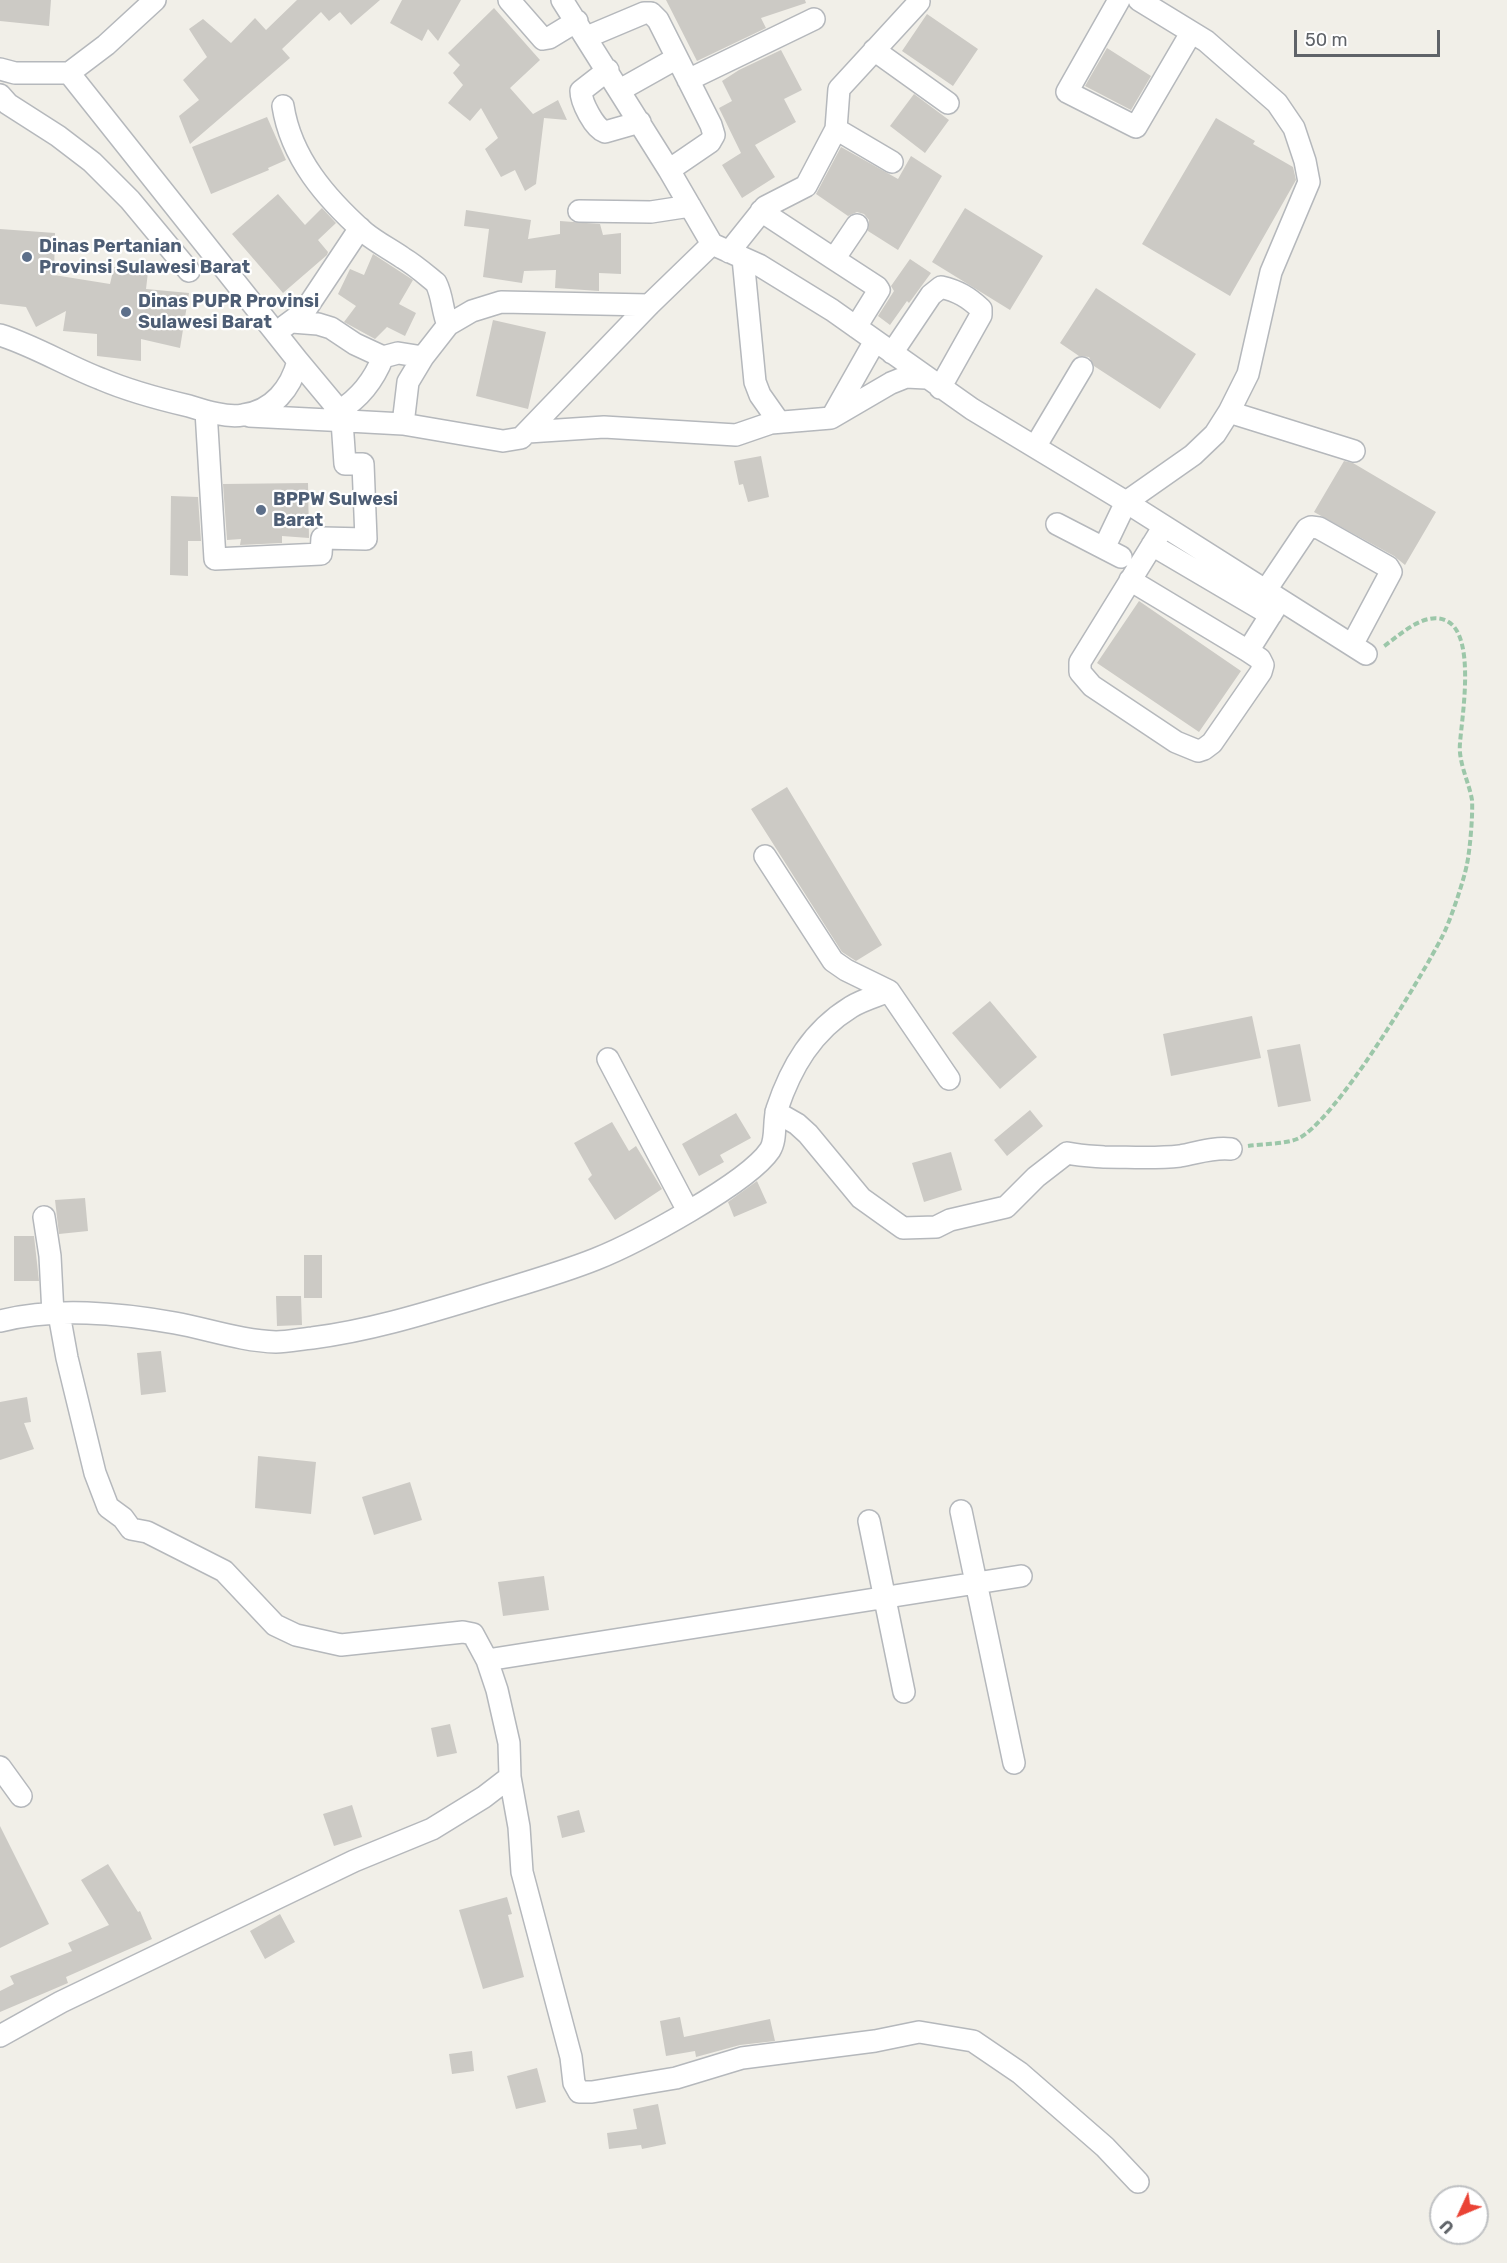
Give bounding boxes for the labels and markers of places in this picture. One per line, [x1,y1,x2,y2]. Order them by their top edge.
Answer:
place label: Dinas Pertanian Provinsi Sulawesi Barat [39,236,250,278]
marker: Dinas Pertanian Provinsi Sulawesi Barat [20,250,34,264]
place label: Dinas PUPR Provinsi Sulawesi Barat [138,291,319,334]
marker: Dinas PUPR Provinsi Sulawesi Barat [119,305,133,319]
place label: BPPW Sulwesi Barat [273,489,398,532]
marker: BPPW Sulwesi Barat [254,503,268,517]

